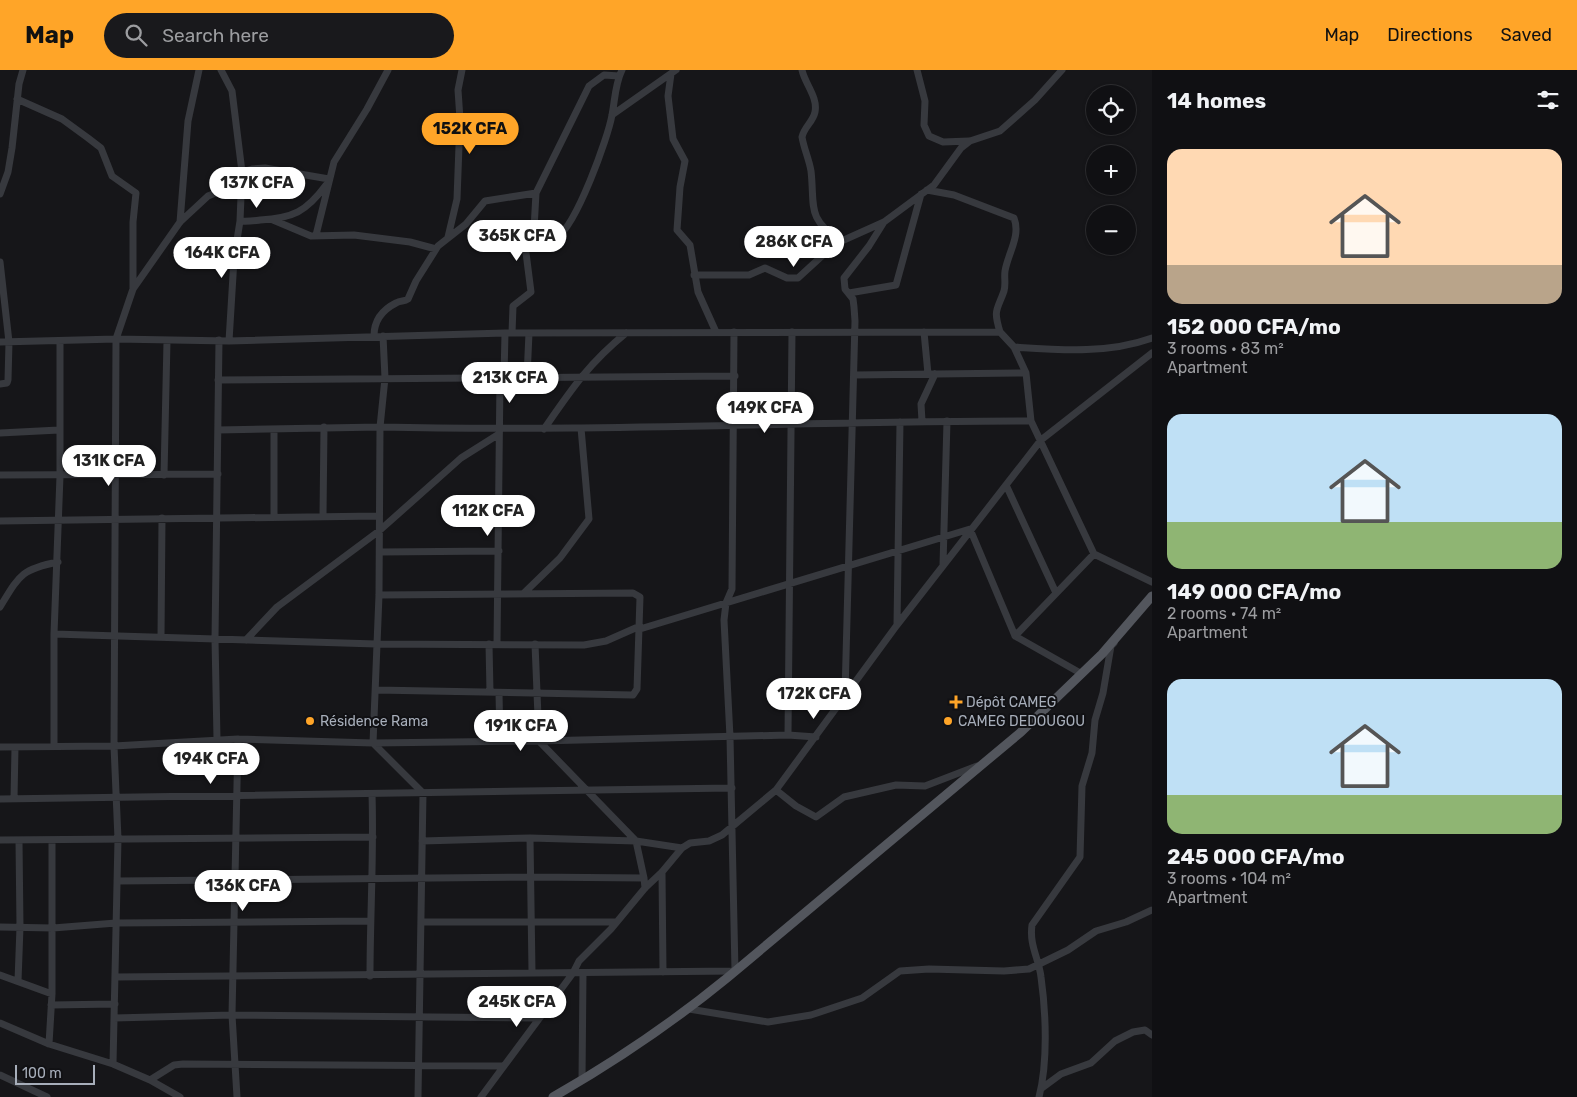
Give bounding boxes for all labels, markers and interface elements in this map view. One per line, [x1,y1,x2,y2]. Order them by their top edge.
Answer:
search box [104,13,454,58]
text: Map [25,21,74,49]
icon: search [122,21,150,49]
text: Search here [162,24,269,47]
text: Map [1324,24,1359,46]
text: Directions [1387,24,1473,46]
text: Saved [1501,24,1552,46]
map controls [1086,85,1136,255]
button: locate [1086,85,1136,135]
icon: filters [1534,86,1562,114]
text: 14 homes [1167,88,1266,113]
pin: 152K CFA [418,112,522,155]
text: 152K CFA [433,119,507,138]
button: + [1086,145,1136,195]
pin: 137K CFA [205,166,309,209]
text: 137K CFA [220,173,294,192]
icon: home [1320,181,1410,271]
button: − [1086,205,1136,255]
pin: 365K CFA [465,220,569,262]
text: 365K CFA [478,226,556,245]
pin: 286K CFA [742,226,846,268]
text: 286K CFA [755,232,833,251]
pin: 164K CFA [170,236,274,279]
text: 164K CFA [184,243,260,262]
text: 152 000 CFA/mo [1167,314,1341,339]
text: 3 rooms · 83 m² [1167,339,1284,358]
text: Apartment [1167,358,1247,377]
pin: 213K CFA [458,362,562,404]
text: 213K CFA [473,368,547,387]
pin: 149K CFA [713,392,817,434]
text: 149K CFA [728,398,802,417]
pin: 131K CFA [57,444,161,487]
icon: home [1320,446,1410,536]
text: 131K CFA [73,451,145,470]
pin: 112K CFA [436,494,540,537]
text: 112K CFA [452,501,524,520]
text: 149 000 CFA/mo [1167,579,1341,604]
text: 2 rooms · 74 m² [1167,604,1281,623]
text: Apartment [1167,623,1247,642]
pin: 172K CFA [762,678,866,720]
text: 172K CFA [777,684,851,703]
place label: Dépôt CAMEG [966,694,1056,711]
marker: Dépôt CAMEG [950,696,962,708]
pin: 191K CFA [469,710,573,752]
icon: home [1320,711,1410,801]
place label: Résidence Rama [320,713,428,730]
place label: CAMEG DEDOUGOU [958,713,1085,730]
marker: Résidence Rama [304,715,316,727]
marker: CAMEG DEDOUGOU [942,715,954,727]
text: 191K CFA [485,716,557,735]
pin: 194K CFA [159,742,263,785]
text: 194K CFA [174,749,248,768]
text: 245 000 CFA/mo [1167,844,1345,869]
text: 3 rooms · 104 m² [1167,869,1291,888]
pin: 136K CFA [191,870,295,912]
text: 136K CFA [206,876,280,895]
text: Apartment [1167,888,1247,907]
pin: 245K CFA [465,986,569,1028]
text: 245K CFA [478,992,556,1011]
scale bar [15,1062,95,1085]
text: 100 m [22,1065,62,1082]

